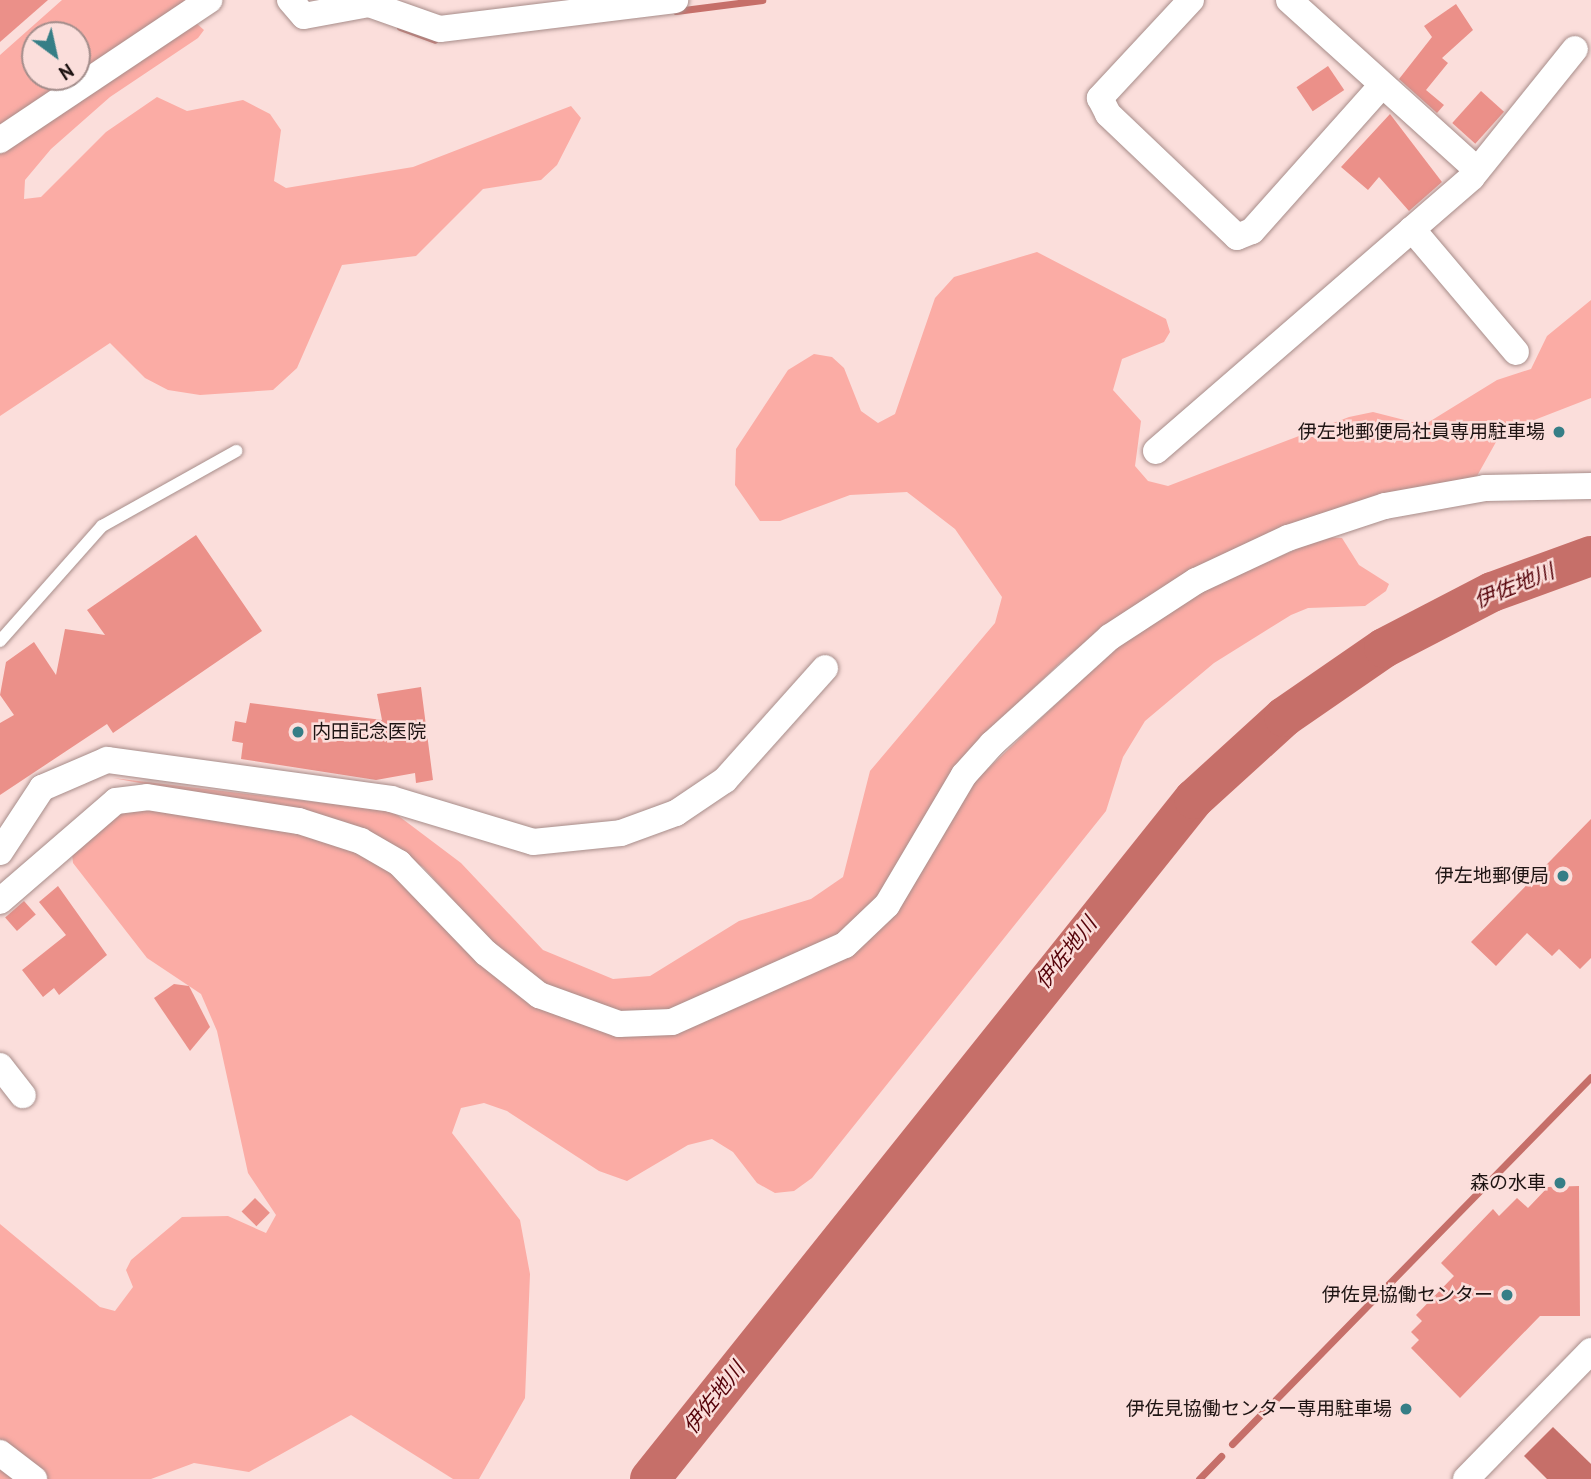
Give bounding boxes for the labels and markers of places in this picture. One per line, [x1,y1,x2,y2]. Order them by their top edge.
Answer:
place label: 伊左地郵便局社員専用駐車場 [1298,421,1545,443]
marker: 伊左地郵便局社員専用駐車場 [1551,424,1567,440]
place label: 内田記念医院 [312,721,426,743]
marker: 内田記念医院 [290,724,306,740]
place label: 伊左地郵便局 [1435,865,1549,887]
marker: 伊左地郵便局 [1555,868,1571,884]
place label: 森の水車 [1470,1172,1546,1194]
marker: 森の水車 [1552,1175,1568,1191]
place label: 伊佐見協働センター [1322,1284,1493,1306]
marker: 伊佐見協働センター [1499,1287,1515,1303]
place label: 伊佐見協働センター専用駐車場 [1126,1398,1392,1420]
marker: 伊佐見協働センター専用駐車場 [1398,1401,1414,1417]

